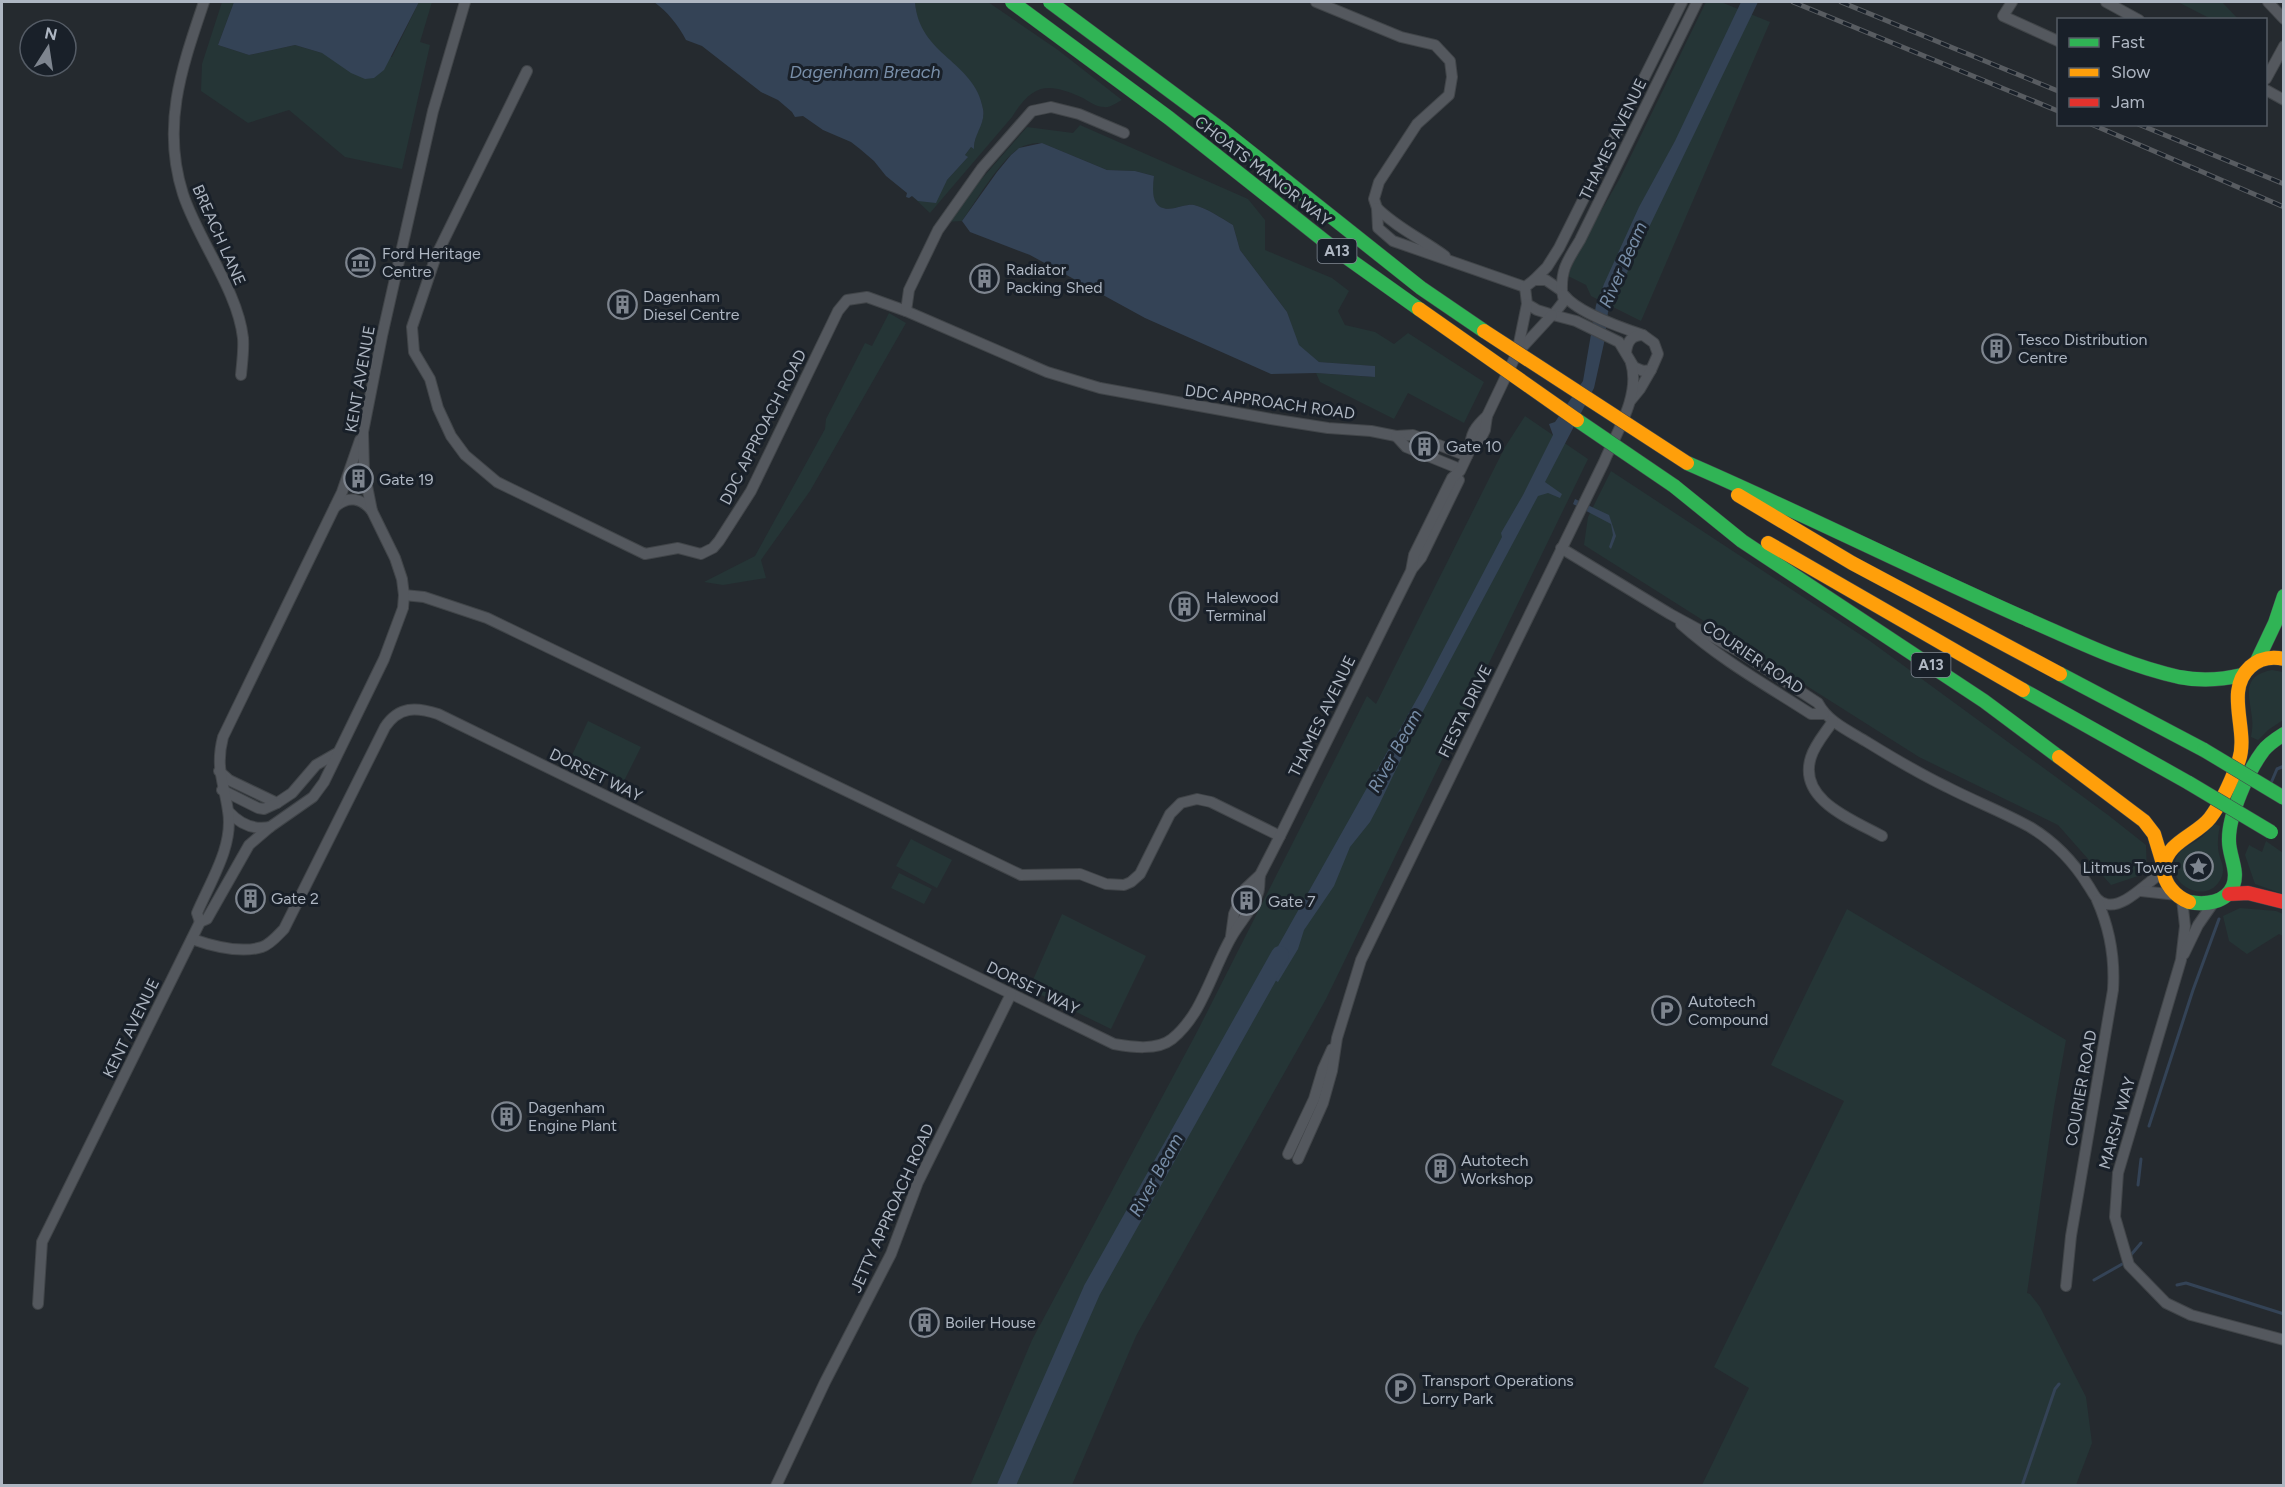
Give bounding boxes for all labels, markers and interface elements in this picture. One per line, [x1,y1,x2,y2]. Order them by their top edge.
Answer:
north arrow [18,18,78,78]
legend [2057,18,2267,126]
text: N [43,23,59,44]
text: Fast [2111,31,2145,53]
water label: Dagenham Breach [789,61,941,83]
text: Slow [2111,61,2150,83]
street label: THAMES AVENUE [1575,75,1651,203]
text: Jam [2111,91,2145,113]
street label: CHOATS MANOR WAY [1191,112,1335,230]
street label: BREACH LANE [188,182,250,288]
water label: River Beam [1594,219,1652,311]
road number: A13 [1318,239,1356,263]
place label: Ford Heritage Centre [382,244,481,281]
museum icon: Ford Heritage Centre [345,246,377,278]
place label: Radiator Packing Shed [1006,260,1103,297]
building icon: Radiator Packing Shed [969,262,1001,294]
place label: Dagenham Diesel Centre [643,287,740,324]
building icon: Dagenham Diesel Centre [606,289,638,321]
street label: KENT AVENUE [341,324,379,434]
place label: Tesco Distribution Centre [2018,330,2148,367]
building icon: Tesco Distribution Centre [1981,332,2013,364]
street label: DDC APPROACH ROAD [716,346,810,508]
street label: DDC APPROACH ROAD [1184,381,1356,423]
building icon: Gate 10 [1409,430,1441,462]
place label: Gate 10 [1446,437,1502,456]
building icon: Gate 19 [342,463,374,495]
place label: Gate 19 [379,470,434,489]
place label: Halewood Terminal [1206,588,1279,625]
building icon: Halewood Terminal [1169,590,1201,622]
street label: COURIER ROAD [1699,616,1807,698]
street label: THAMES AVENUE [1284,652,1360,780]
road number: A13 [1912,653,1950,677]
street label: FIESTA DRIVE [1434,662,1496,760]
water label: River Beam [1363,706,1427,796]
street label: DORSET WAY [547,744,646,806]
place icon: Litmus Tower [2183,851,2215,883]
place label: Litmus Tower [2083,858,2179,877]
building icon: Gate 2 [234,882,266,914]
building icon: Gate 7 [1231,885,1263,917]
place label: Gate 2 [271,889,319,908]
place label: Gate 7 [1268,892,1316,911]
street label: DORSET WAY [984,957,1083,1019]
street label: KENT AVENUE [99,975,163,1081]
place label: Autotech Compound [1688,992,1768,1029]
parking icon: Autotech Compound [1651,994,1683,1026]
street label: COURIER ROAD [2061,1029,2101,1147]
street label: MARSH WAY [2095,1074,2139,1171]
place label: Dagenham Engine Plant [528,1098,617,1135]
building icon: Dagenham Engine Plant [491,1100,523,1132]
street label: JETTY APPROACH ROAD [846,1121,938,1295]
water label: River Beam [1124,1130,1188,1220]
place label: Autotech Workshop [1461,1151,1533,1188]
building icon: Autotech Workshop [1424,1153,1456,1185]
building icon: Boiler House [908,1306,940,1338]
place label: Boiler House [945,1313,1036,1332]
place label: Transport Operations Lorry Park [1422,1371,1574,1408]
parking icon: Transport Operations Lorry Park [1385,1373,1417,1405]

